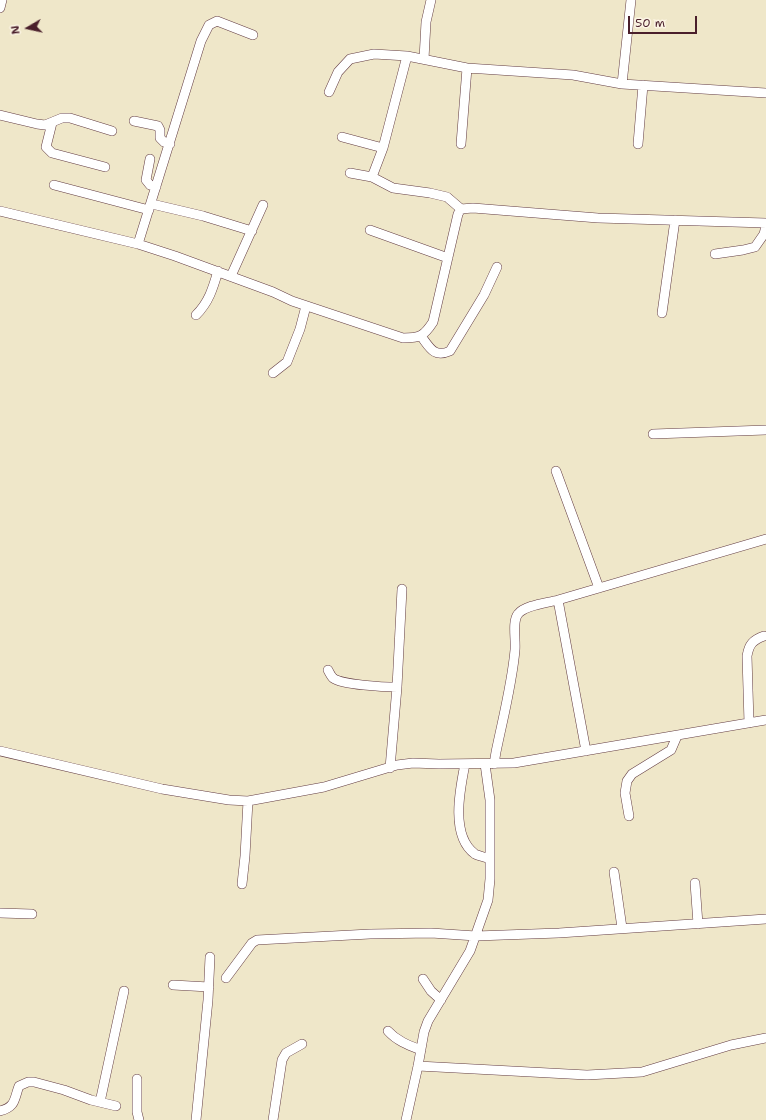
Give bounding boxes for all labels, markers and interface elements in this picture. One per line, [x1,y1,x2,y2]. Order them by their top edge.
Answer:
north arrow [8,8,48,48]
scale bar [630,8,699,34]
text: 50 m [635,15,665,31]
text: N [8,24,24,35]

